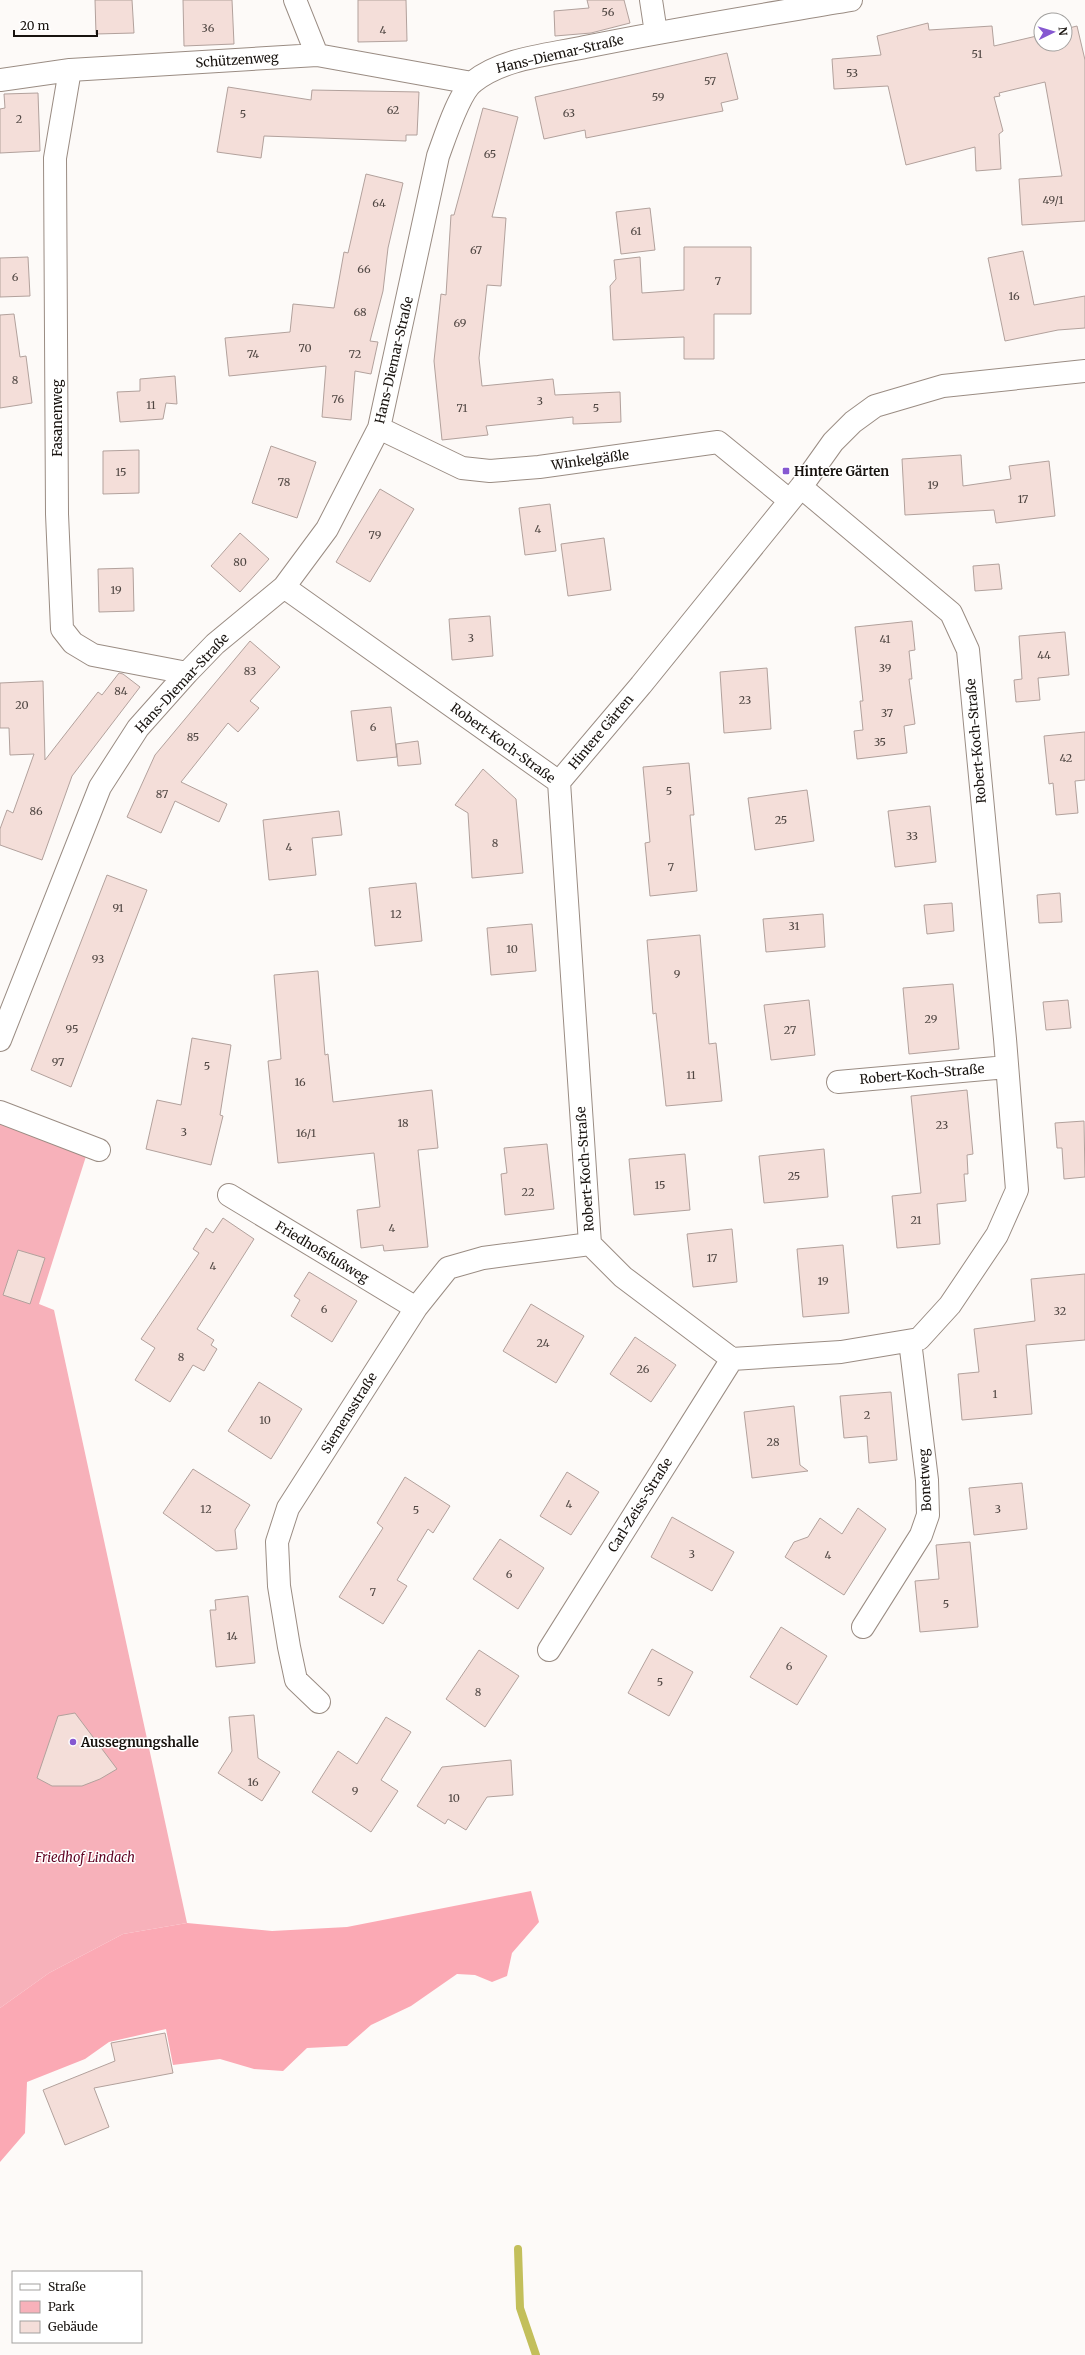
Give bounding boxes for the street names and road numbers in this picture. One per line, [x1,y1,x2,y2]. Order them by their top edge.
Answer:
street label: Hans-Diemar-Straße [495,31,626,77]
street label: Schützenweg [195,49,279,71]
street label: Hans-Diemar-Straße [371,294,417,425]
street label: Fasanenweg [49,379,66,457]
street label: Winkelgäßle [549,446,630,474]
street label: Hans-Diemar-Straße [131,629,233,736]
street label: Robert-Koch-Straße [962,678,990,804]
street label: Hintere Gärten [565,691,637,773]
street label: Robert-Koch-Straße [447,699,559,787]
street label: Robert-Koch-Straße [859,1060,985,1088]
street label: Robert-Koch-Straße [572,1106,598,1232]
street label: Friedhofsfußweg [272,1217,372,1287]
street label: Siemensstraße [317,1369,381,1457]
street label: Bonetweg [915,1448,935,1512]
street label: Carl-Zeiss-Straße [604,1454,676,1555]

